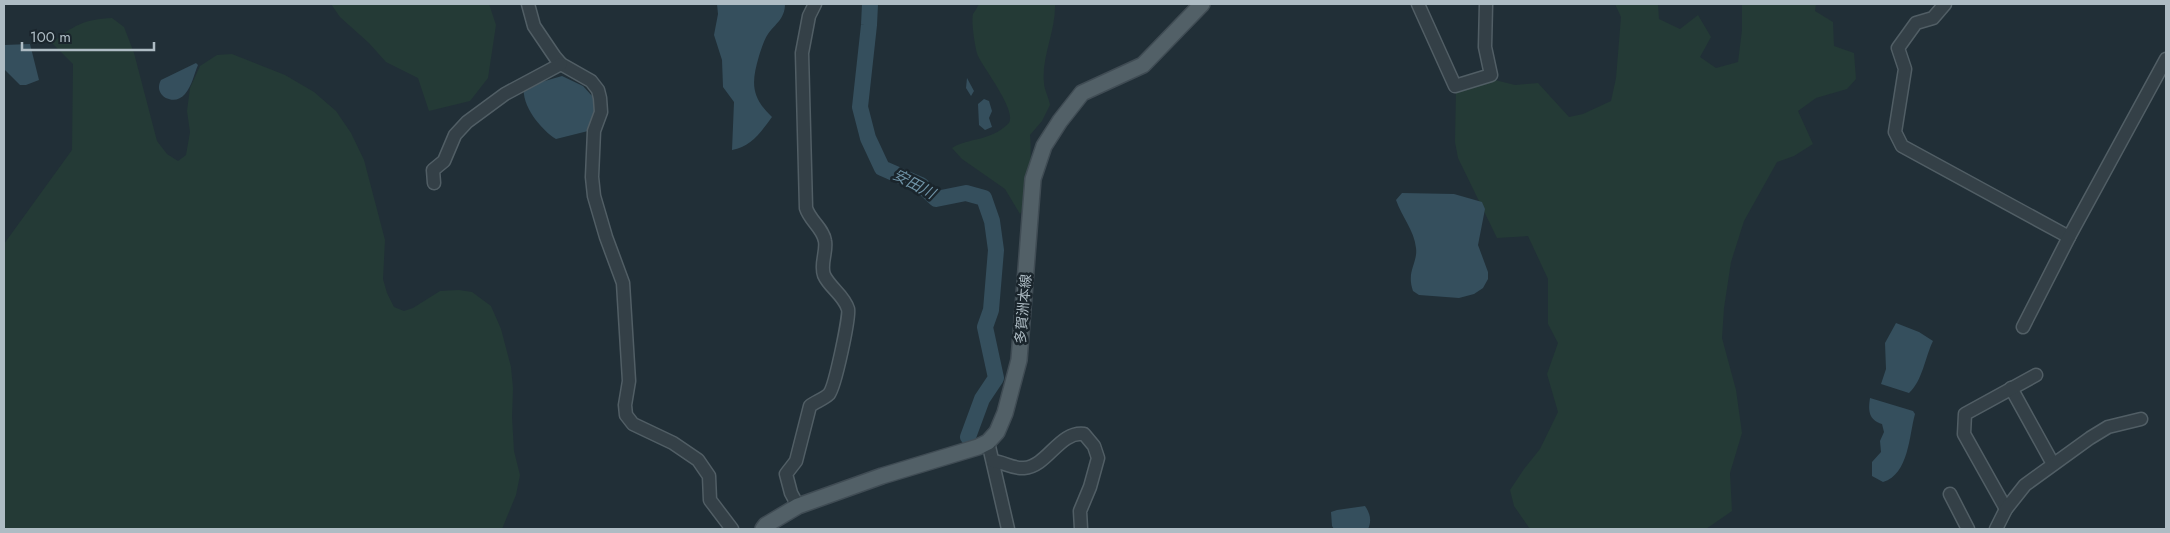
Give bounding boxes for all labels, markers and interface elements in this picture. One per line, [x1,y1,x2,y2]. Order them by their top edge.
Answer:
scale bar [22,20,155,52]
text: 100 m [30,26,71,48]
water label: 安田川 [889,164,941,205]
street label: 多賀洲本線 [1010,273,1036,345]

